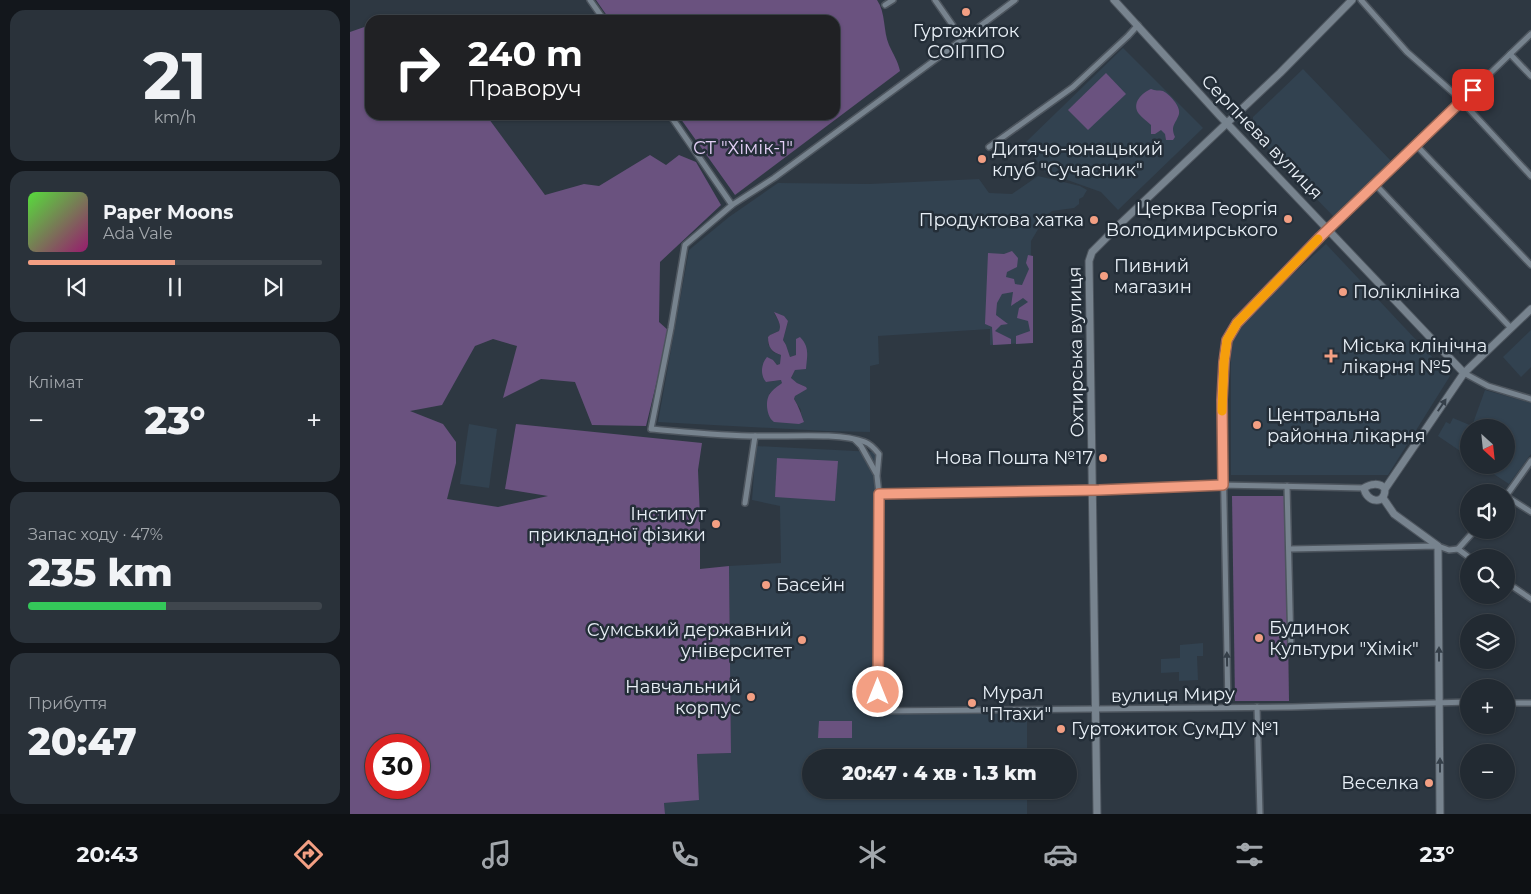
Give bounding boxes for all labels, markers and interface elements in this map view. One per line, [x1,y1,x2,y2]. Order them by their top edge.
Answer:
marker: Гуртожиток СОІППО [960,6,972,18]
place label: Гуртожиток СОІППО [913,20,1020,63]
text: 240 m [468,32,583,75]
icon: right [385,35,450,100]
text: 21 [143,36,207,115]
pin [1452,69,1494,111]
street label: Серпнева вулиця [1197,70,1327,204]
text: Праворуч [468,75,582,102]
icon: arrive [1459,76,1487,104]
text: km/h [154,108,196,127]
park label: СТ "Хімік-1" [693,137,793,159]
place label: Дитячо-юнацький клуб "Сучасник" [992,138,1163,181]
marker: Дитячо-юнацький клуб "Сучасник" [976,153,988,165]
place label: Церква Георгія Володимирського [1106,198,1278,241]
text: Paper Moons [103,201,233,224]
place label: Продуктова хатка [919,209,1084,231]
marker: Церква Георгія Володимирського [1282,213,1294,225]
marker: Продуктова хатка [1088,214,1100,226]
text: Ada Vale [103,224,173,243]
place label: Пивний магазин [1114,255,1192,298]
street label: Охтирська вулиця [1064,266,1088,438]
marker: Пивний магазин [1098,270,1110,282]
icon: previous [63,273,91,301]
icon: pause [161,273,189,301]
icon: next [259,273,287,301]
place label: Поліклініка [1353,281,1460,303]
marker: Поліклініка [1337,286,1349,298]
place label: Міська клінічна лікарня №5 [1342,335,1487,378]
marker: Міська клінічна лікарня №5 [1324,349,1338,363]
text: Клімат [28,373,83,392]
text: 23° [145,397,205,444]
one-way arrow [1437,398,1447,412]
text: − [28,403,44,437]
text: + [306,403,322,437]
place label: Центральна районна лікарня [1267,404,1426,447]
marker: Центральна районна лікарня [1251,419,1263,431]
north arrow [1460,419,1515,474]
map controls [1460,419,1515,799]
place label: Нова Пошта №17 [935,447,1093,469]
marker: Нова Пошта №17 [1097,452,1109,464]
button: sound [1460,484,1515,539]
place label: Інститут прикладної фізики [528,503,706,546]
marker: Інститут прикладної фізики [710,518,722,530]
text: Запас ходу · 47% [28,525,163,544]
text: 235 km [28,549,173,596]
button: search [1460,549,1515,604]
place label: Басейн [776,574,845,596]
marker: Басейн [760,579,772,591]
button: layers [1460,614,1515,669]
place label: Будинок Культури "Хімік" [1269,617,1419,660]
place label: Сумський державний університет [587,619,792,662]
marker: Будинок Культури "Хімік" [1253,632,1265,644]
marker: Сумський державний університет [796,634,808,646]
one-way arrow [1435,645,1443,661]
one-way arrow [1223,650,1231,666]
position arrow [851,665,903,717]
place label: Навчальний корпус [625,676,741,719]
button: + [1460,679,1515,734]
place label: Мурал "Птахи" [982,682,1051,725]
street label: вулиця Миру [1111,683,1235,707]
marker: Навчальний корпус [745,691,757,703]
text: Прибуття [28,694,107,713]
marker: Мурал "Птахи" [966,697,978,709]
text: 20:47 [28,718,137,765]
place label: Гуртожиток СумДУ №1 [1071,718,1279,740]
marker: Гуртожиток СумДУ №1 [1055,723,1067,735]
speed limit sign: 30 [365,734,430,799]
button: − [1460,744,1515,799]
one-way arrow [1435,757,1443,773]
text: 20:47 · 4 хв · 1.3 km [842,762,1037,785]
place label: Веселка [1341,772,1419,794]
marker: Веселка [1423,777,1435,789]
icon: directions [291,837,326,872]
icon: music [479,837,514,872]
icon: phone [667,837,702,872]
icon: climate [855,837,890,872]
icon: car [1043,837,1078,872]
icon: filters [1232,837,1267,872]
text: 20:43 [77,841,138,868]
text: 23° [1420,841,1454,868]

